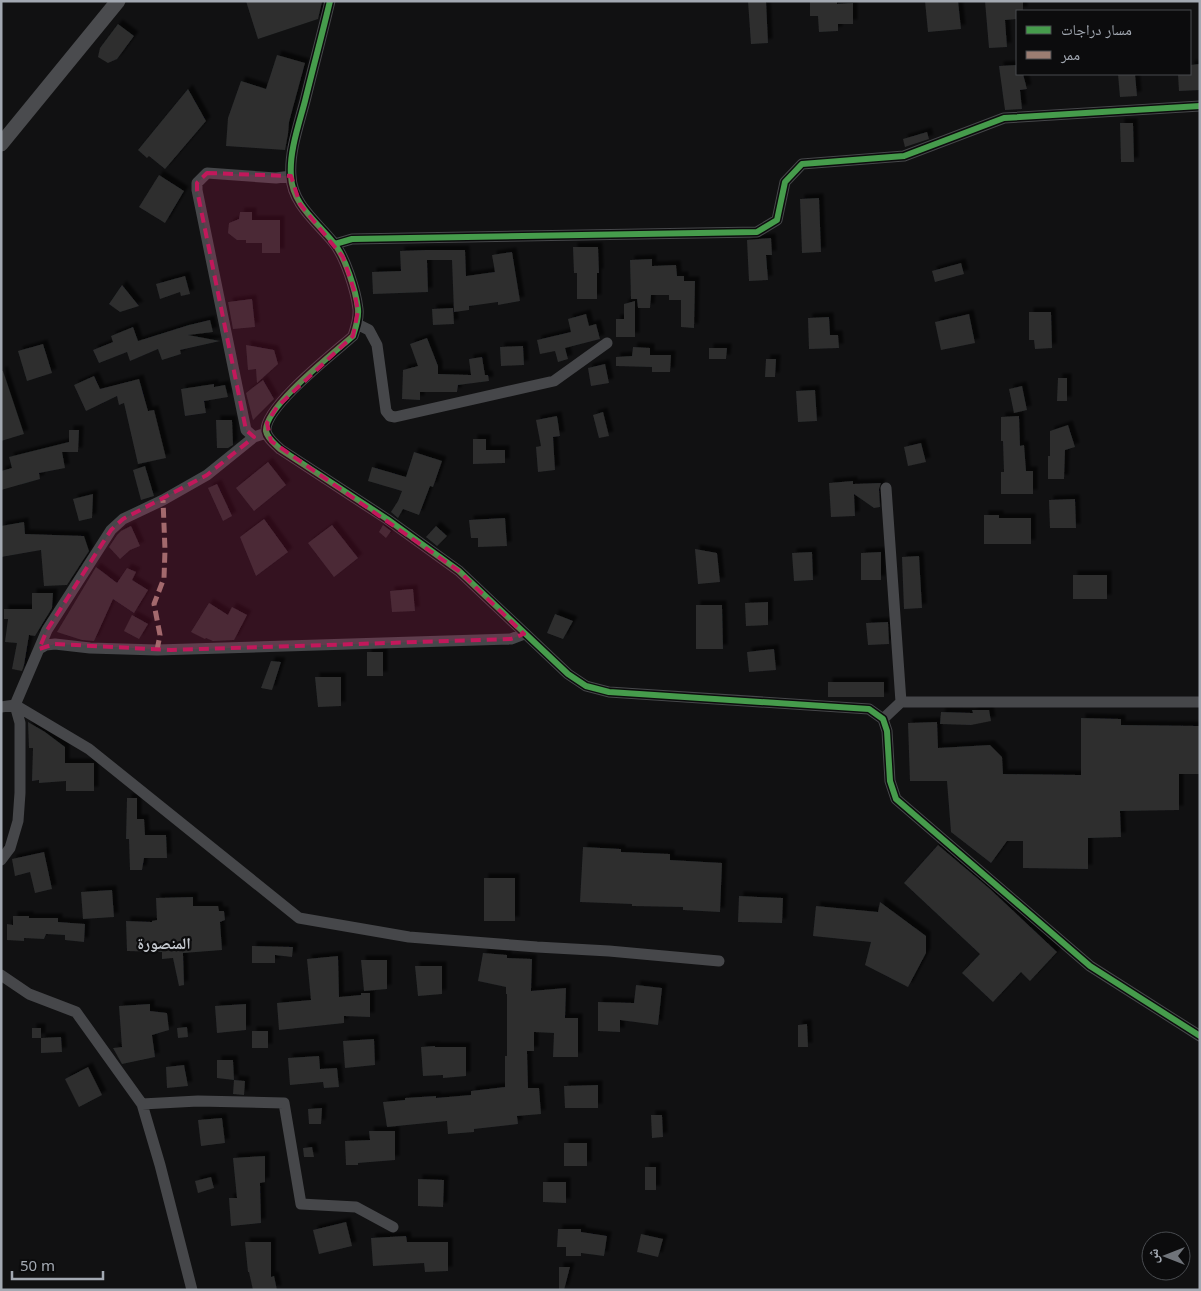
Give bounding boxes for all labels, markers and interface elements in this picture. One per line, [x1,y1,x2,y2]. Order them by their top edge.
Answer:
legend [1016,10,1191,75]
text: مسار دراجات [1061,19,1132,39]
text: ممر [1060,44,1080,64]
district label: المنصورة [137,932,191,954]
north arrow [1141,1231,1191,1281]
scale bar [12,1248,104,1280]
text: ش [1143,1248,1162,1263]
text: 50 m [20,1255,55,1275]

